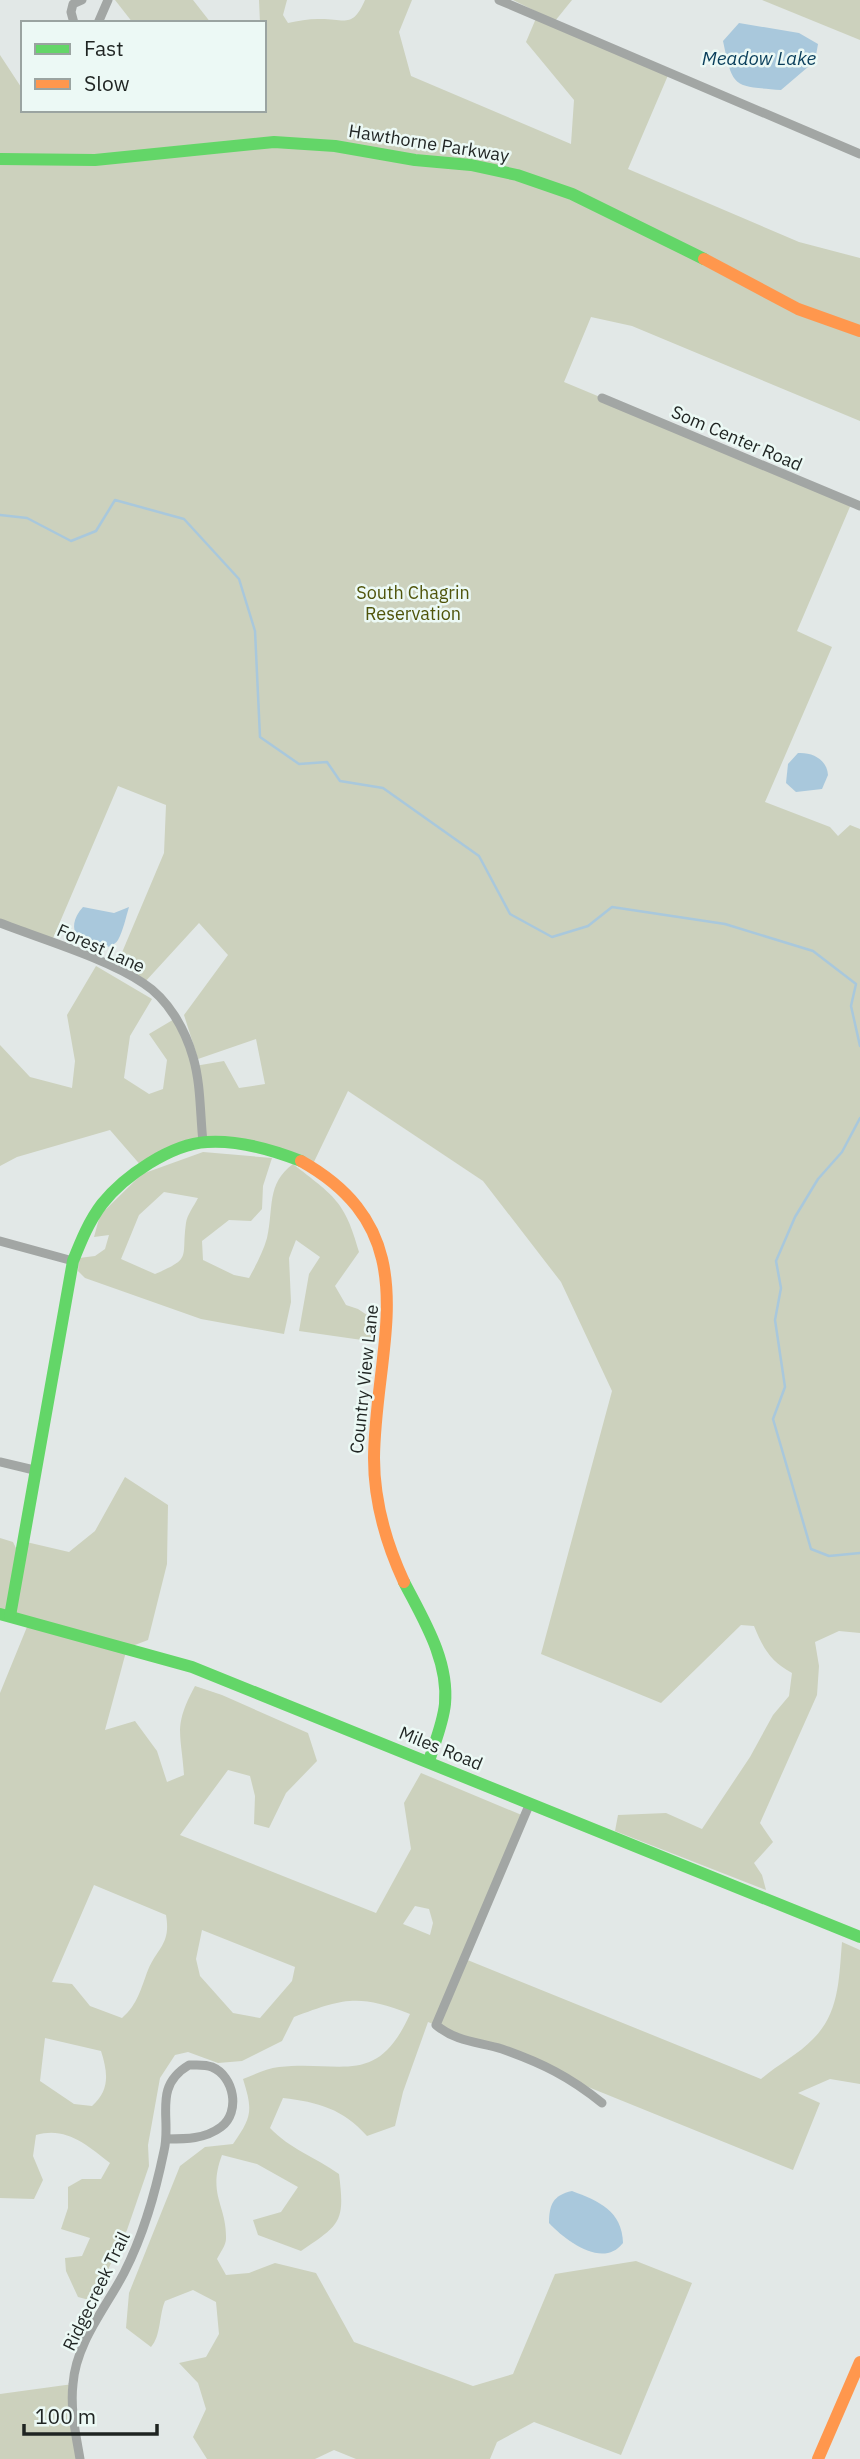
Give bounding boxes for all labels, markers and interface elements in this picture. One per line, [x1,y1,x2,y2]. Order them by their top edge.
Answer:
legend [21,21,266,112]
text: Fast [84,34,124,62]
water label: Meadow Lake [702,46,817,70]
text: Slow [84,69,130,97]
street label: Hawthorne Parkway [347,119,511,167]
street label: Som Center Road [668,400,806,476]
park label: South Chagrin Reservation [356,581,470,625]
street label: Forest Lane [53,918,149,978]
street label: Country View Lane [345,1303,383,1455]
street label: Miles Road [396,1721,486,1775]
street label: Ridgecreek Trail [57,2228,135,2354]
scale bar [24,2392,158,2436]
text: 100 m [35,2402,96,2430]

